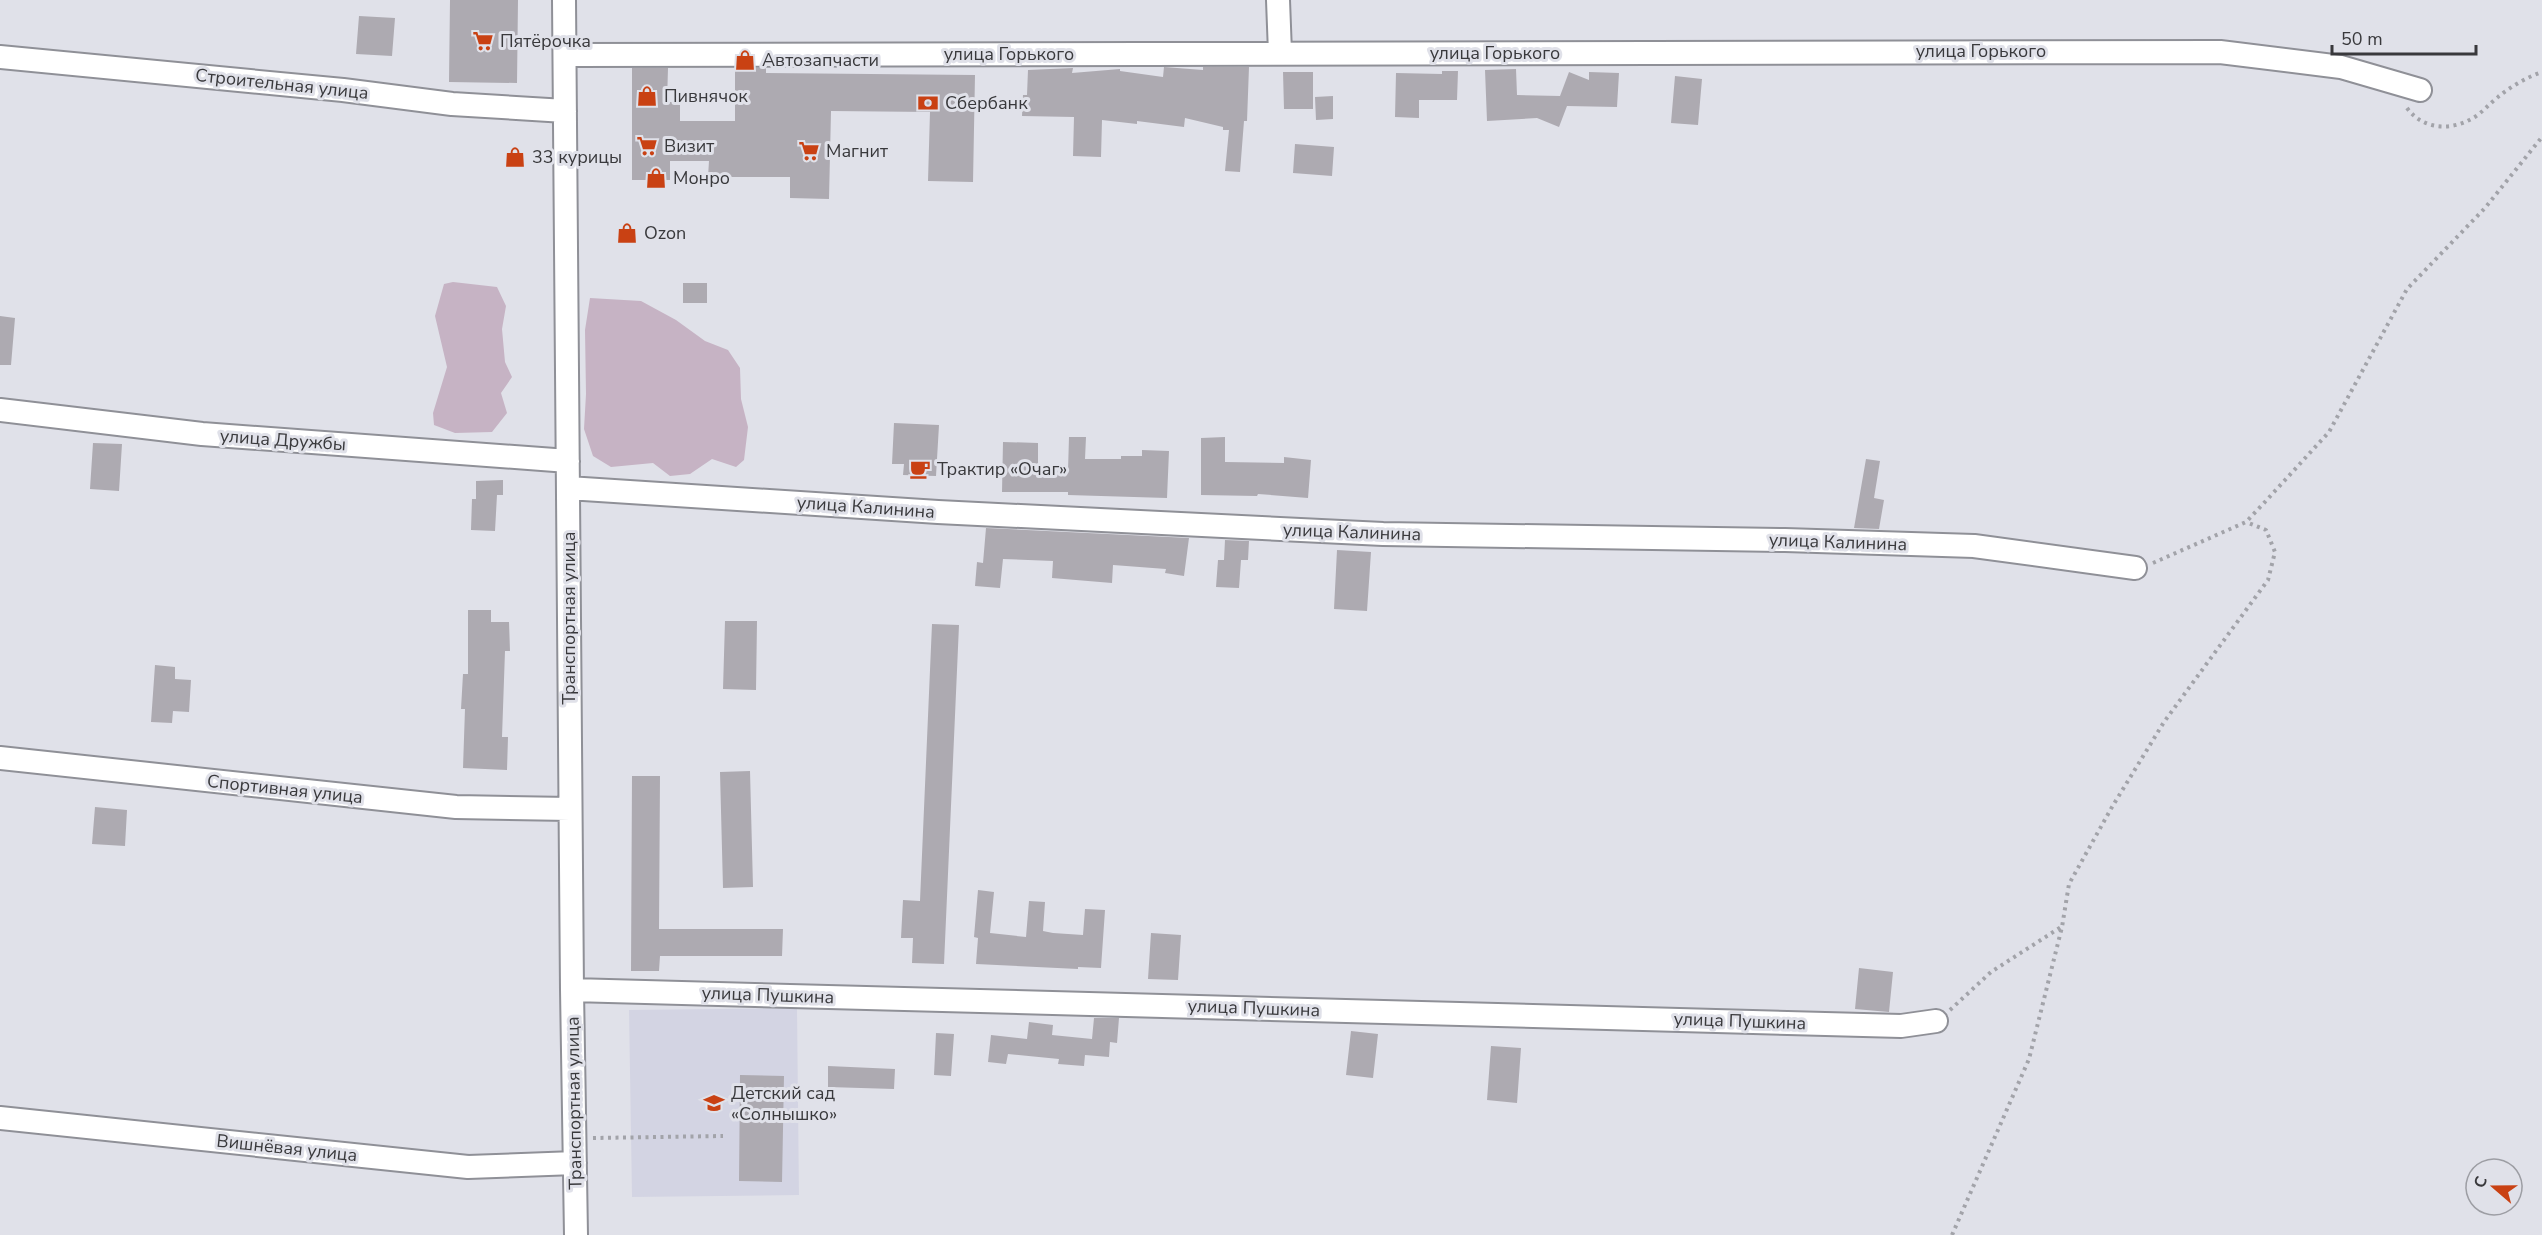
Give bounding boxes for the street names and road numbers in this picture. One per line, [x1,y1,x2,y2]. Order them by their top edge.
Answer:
street label: улица Горького [1916,39,2046,63]
street label: улица Горького [1430,41,1560,65]
street label: улица Горького [944,42,1074,66]
street label: Строительная улица [194,63,370,105]
street label: улица Дружбы [219,424,347,456]
street label: улица Калинина [796,490,936,524]
street label: улица Калинина [1282,518,1422,546]
street label: улица Калинина [1768,528,1908,556]
street label: Транспортная улица [557,531,581,705]
street label: Спортивная улица [206,769,364,809]
street label: улица Пушкина [701,981,835,1009]
street label: улица Пушкина [1187,994,1321,1022]
street label: улица Пушкина [1673,1007,1807,1035]
street label: Транспортная улица [560,1016,588,1190]
street label: Вишнёвая улица [215,1129,359,1167]

